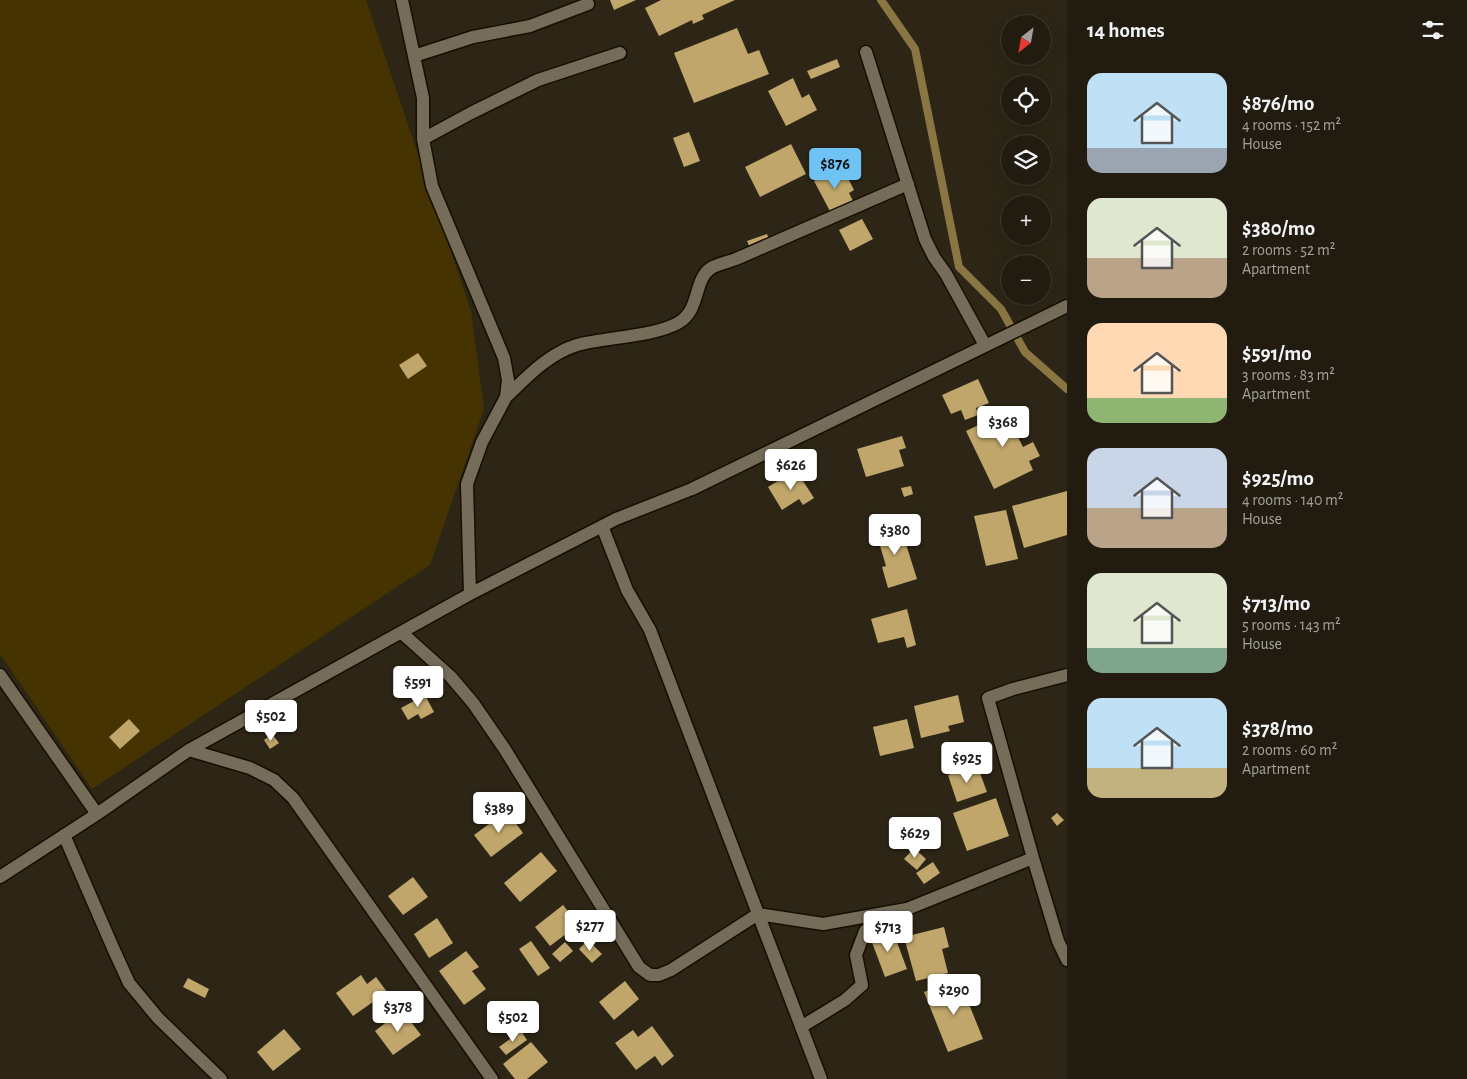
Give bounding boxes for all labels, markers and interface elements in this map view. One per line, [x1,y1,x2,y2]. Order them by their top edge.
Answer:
north arrow [1001,15,1051,65]
map controls [1001,15,1051,305]
icon: filters [1419,16,1447,44]
text: 14 homes [1087,20,1165,41]
button: locate [1001,75,1051,125]
icon: home [1127,93,1187,153]
text: $876/mo [1242,93,1314,114]
text: 4 rooms · 152 m² [1242,117,1341,133]
button: layers [1001,135,1051,185]
text: House [1242,136,1282,152]
pin: $876 [805,148,865,190]
text: $876 [820,156,850,172]
button: + [1001,195,1051,245]
icon: home [1127,218,1187,278]
text: $380/mo [1242,218,1315,239]
text: 2 rooms · 52 m² [1242,242,1335,258]
button: − [1001,255,1051,305]
text: Apartment [1242,261,1310,277]
icon: home [1127,343,1187,403]
text: $591/mo [1242,343,1312,364]
text: 3 rooms · 83 m² [1242,367,1335,383]
text: Apartment [1242,386,1310,402]
pin: $368 [973,406,1033,448]
text: $368 [988,414,1018,430]
pin: $626 [761,448,821,491]
text: $626 [776,457,806,473]
icon: home [1127,468,1187,528]
text: $925/mo [1242,468,1314,489]
text: 4 rooms · 140 m² [1242,492,1343,508]
text: House [1242,511,1282,527]
pin: $380 [865,514,925,556]
text: $380 [880,522,910,538]
icon: home [1127,593,1187,653]
text: $713/mo [1242,593,1310,614]
text: 5 rooms · 143 m² [1242,617,1341,633]
text: House [1242,636,1282,652]
pin: $591 [388,666,448,708]
text: $591 [404,674,432,690]
pin: $502 [241,700,301,742]
text: $502 [256,708,286,724]
icon: home [1127,718,1187,778]
text: $378/mo [1242,718,1313,739]
pin: $925 [937,742,997,784]
text: 2 rooms · 60 m² [1242,742,1337,758]
text: $925 [952,750,982,766]
text: Apartment [1242,761,1310,777]
pin: $389 [469,792,529,834]
text: $389 [484,800,514,816]
pin: $629 [885,816,945,859]
text: $629 [900,825,930,841]
pin: $277 [560,910,620,952]
pin: $713 [858,910,918,953]
text: $277 [576,918,604,934]
text: $713 [875,919,901,935]
pin: $290 [924,974,984,1016]
text: $290 [939,982,969,998]
pin: $378 [368,990,428,1033]
text: $378 [384,999,412,1015]
pin: $502 [483,1000,543,1043]
text: $502 [498,1009,528,1025]

